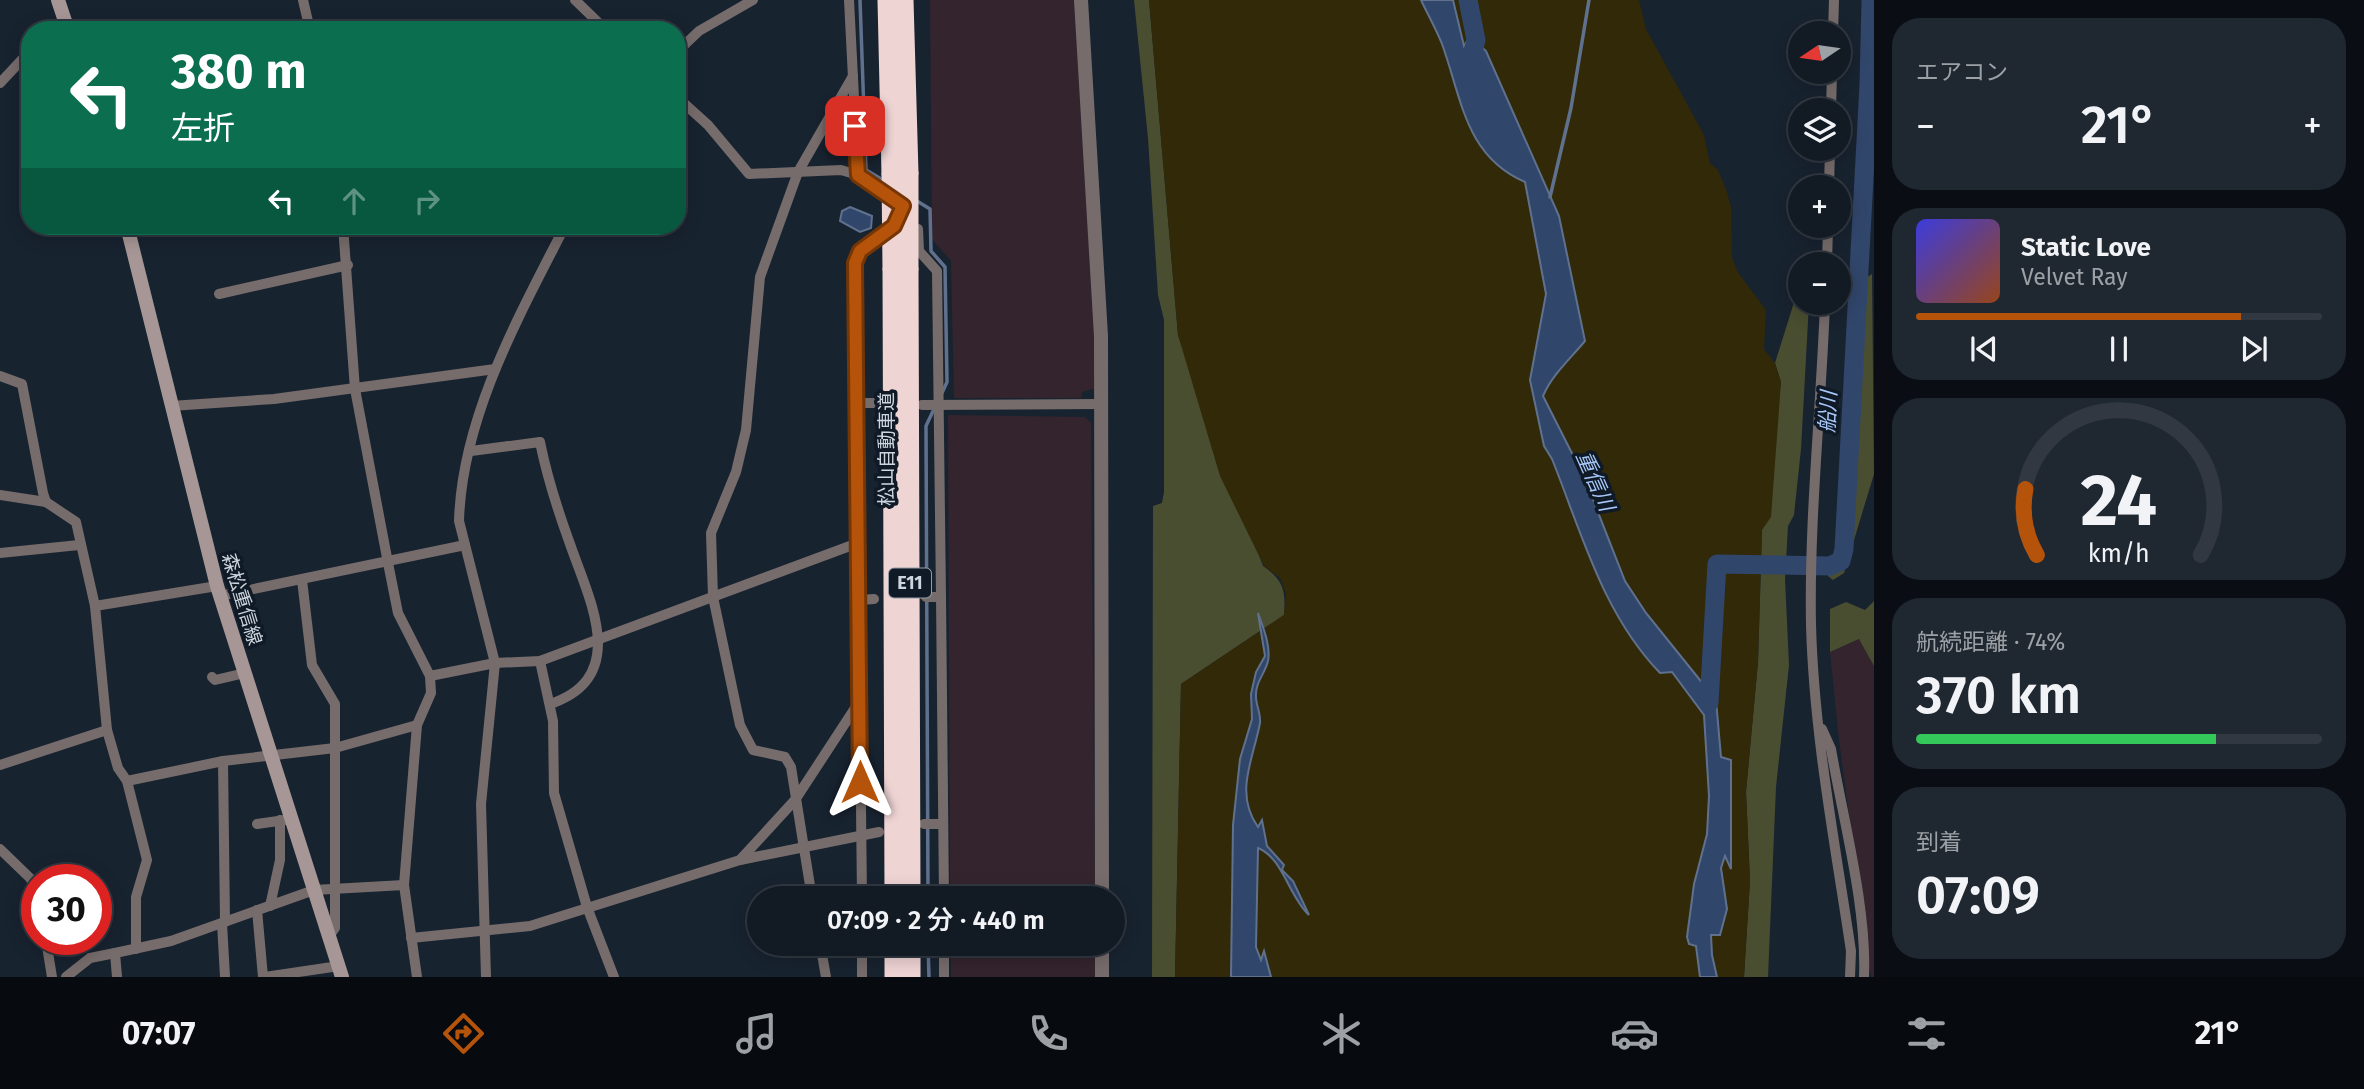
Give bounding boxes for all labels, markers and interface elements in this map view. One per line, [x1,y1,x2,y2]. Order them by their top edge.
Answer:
north arrow [1788,21,1852,84]
map controls [1788,21,1851,315]
text: 380 m [171,42,307,101]
icon: left [56,49,147,140]
text: エアコン [1916,58,2008,86]
text: 21° [2081,94,2157,157]
pin [825,96,885,156]
button: layers [1788,98,1851,161]
text: − [1916,103,1935,149]
text: + [2303,103,2322,149]
icon: arrive [836,107,874,145]
text: 左折 [171,109,235,147]
button: + [1788,175,1851,238]
icon: left [262,182,300,220]
icon: ahead [335,182,373,220]
icon: right [408,182,446,220]
text: Static Love [2021,232,2151,263]
button: − [1788,252,1851,315]
text: Velvet Ray [2021,263,2128,291]
icon: previous [1965,330,2003,368]
icon: pause [2100,330,2138,368]
icon: next [2235,330,2273,368]
water label: 船川 [1814,388,1842,434]
street label: 松山自動車道 [875,392,898,506]
water label: 重信川 [1570,447,1621,517]
text: 24 [2081,457,2157,544]
text: km/h [2088,538,2150,568]
street label: 森松重信線 [217,550,267,648]
road number: E11 [889,568,931,598]
text: 航続距離 · 74% [1916,628,2065,656]
text: 370 km [1916,664,2081,727]
position arrow [823,745,897,819]
text: 到着 [1916,828,1962,856]
speed limit sign: 30 [21,864,112,955]
text: 07:09 [1916,864,2040,927]
text: 07:09 · 2 分 · 440 m [827,905,1045,936]
icon: directions [439,1009,488,1058]
icon: music [732,1009,781,1058]
icon: phone [1024,1009,1073,1058]
icon: climate [1317,1009,1366,1058]
icon: car [1610,1009,1659,1058]
icon: filters [1902,1009,1951,1058]
text: 07:07 [122,1014,196,1052]
text: 21° [2195,1014,2242,1052]

